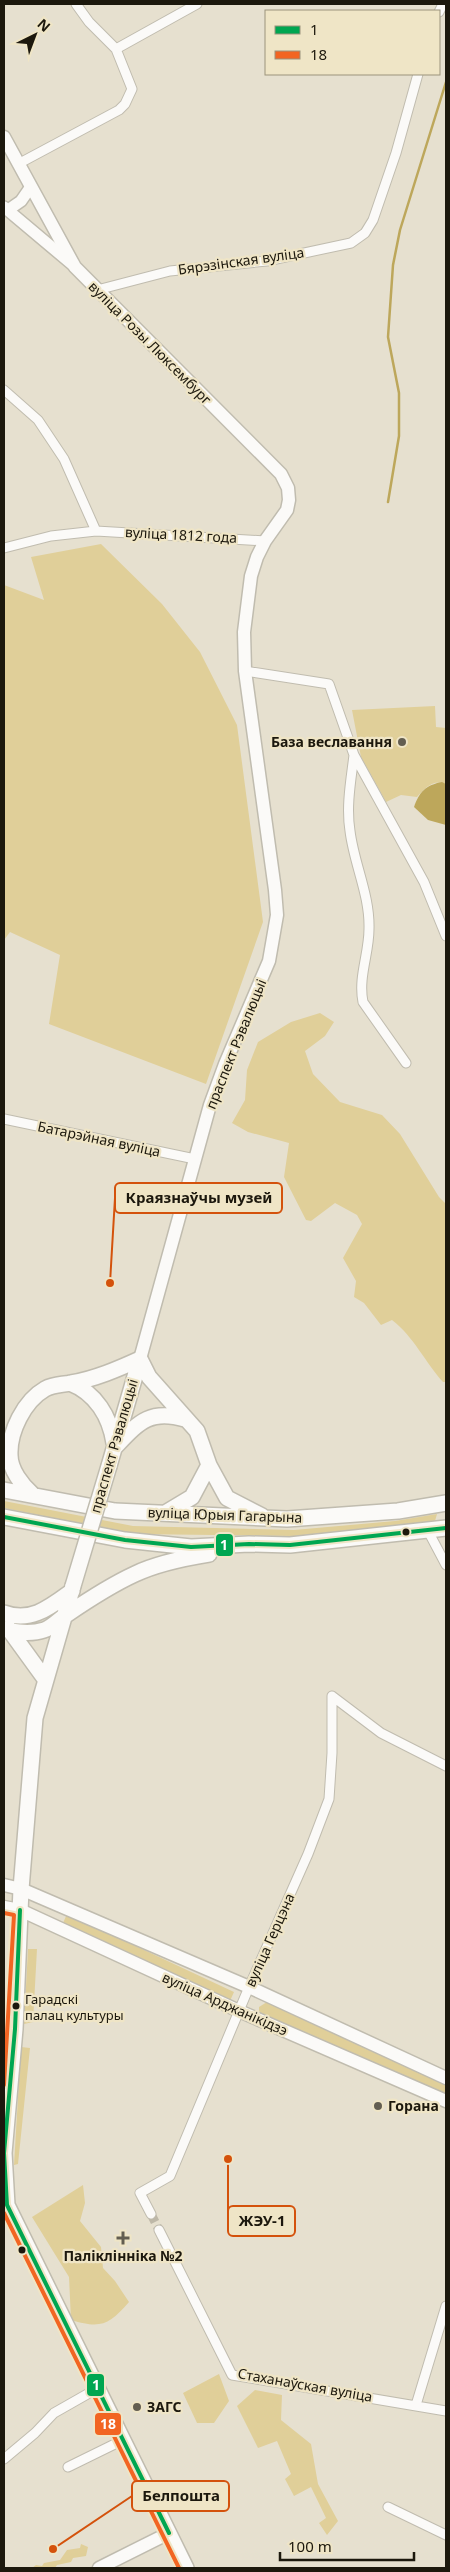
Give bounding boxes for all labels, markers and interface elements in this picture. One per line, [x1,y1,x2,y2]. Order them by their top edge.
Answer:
north arrow [10,10,60,60]
legend [265,10,440,75]
text: N [33,14,55,36]
text: 1 [310,19,319,39]
text: 18 [310,44,327,64]
street label: Бярэзінская вуліца [177,242,305,279]
street label: вуліца Розы Люксембург [85,277,216,408]
street label: вуліца 1812 года [125,522,238,547]
place label: База веславання [271,732,392,751]
marker: База веславання [396,736,408,748]
street label: праспект Рэвалюцыі [201,976,270,1112]
street label: Батарэйная вуліца [36,1116,162,1161]
callout: Краязнаўчы музей [115,1183,282,1213]
text: Краязнаўчы музей [126,1187,272,1207]
street label: праспект Рэвалюцыі [85,1377,142,1515]
street label: вуліца Юрыя Гагарына [147,1502,303,1527]
unlabelled marker [401,1527,411,1537]
line badge: 1 [215,1533,234,1557]
text: 1 [220,1535,228,1554]
street label: вуліца Герцэна [240,1890,299,1990]
street label: вуліца Арджанікідзэ [159,1967,291,2040]
place label: Гарадскі палац культуры [25,1990,124,2024]
marker: Гарадскі палац культуры [11,2001,21,2011]
place label: Горана [388,2096,439,2115]
marker: Горана [372,2100,384,2112]
callout: ЖЭУ-1 [228,2206,295,2236]
text: ЖЭУ-1 [239,2210,285,2230]
marker: Паліклінніка №2 [116,2231,130,2245]
unlabelled marker [17,2245,27,2255]
place label: Паліклінніка №2 [63,2246,183,2265]
street label: Стаханаўская вуліца [236,2363,374,2406]
line badge: 1 [86,2373,105,2397]
text: 1 [92,2375,100,2394]
place label: ЗАГС [147,2397,182,2416]
marker: ЗАГС [131,2401,143,2413]
line badge: 18 [94,2412,122,2436]
text: 18 [100,2414,116,2433]
callout: Белпошта [132,2481,229,2511]
text: Белпошта [142,2485,220,2505]
scale bar [280,2530,414,2562]
text: 100 m [288,2536,332,2556]

